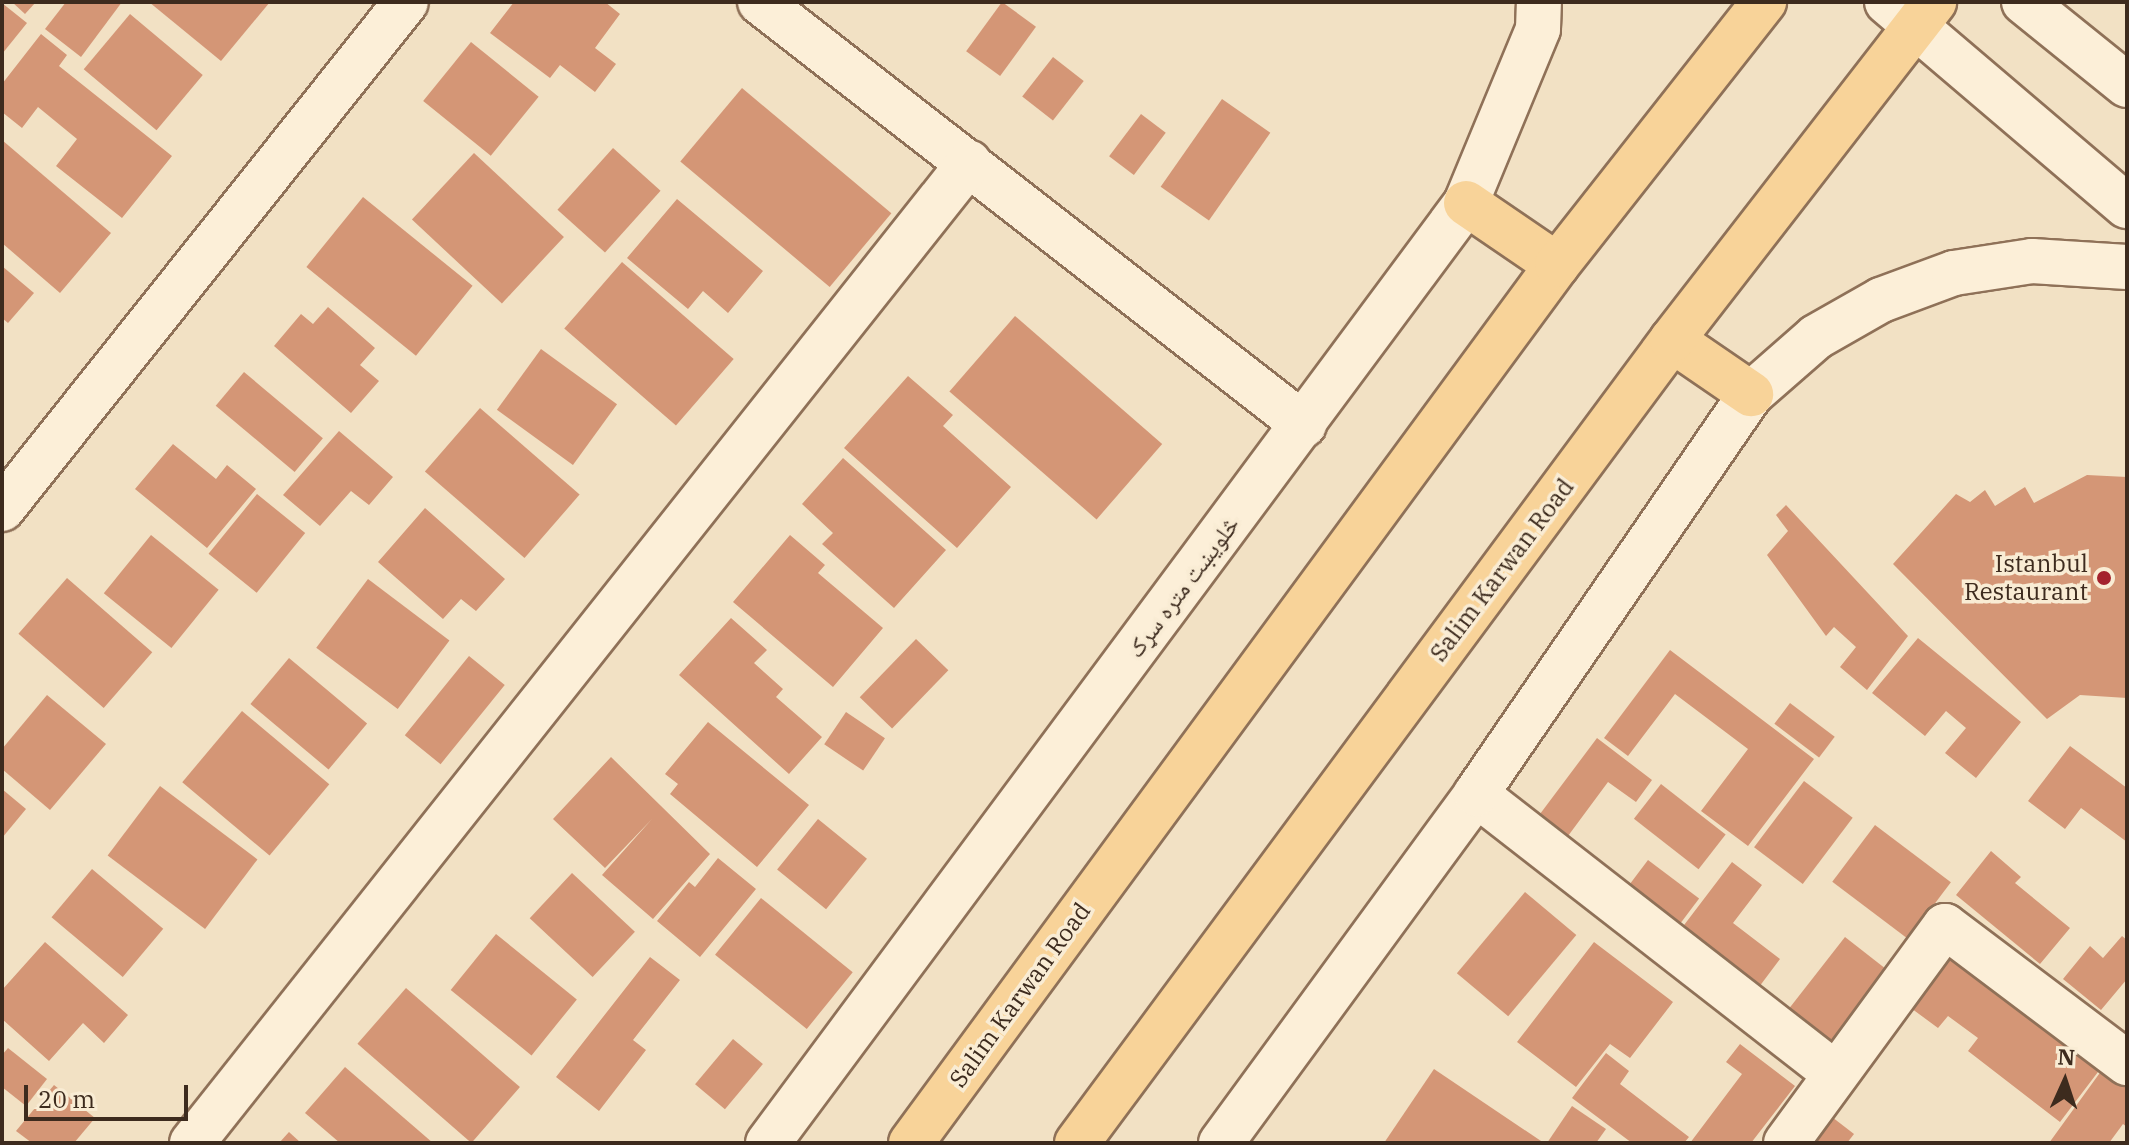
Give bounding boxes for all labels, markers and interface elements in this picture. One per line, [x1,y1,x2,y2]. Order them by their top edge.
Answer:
street label: Salim Karwan Road [1424,473,1580,667]
street label: څلویښت متره سړک [1121,511,1245,663]
place label: Istanbul Restaurant [1964,550,2088,606]
marker: Istanbul Restaurant [2095,569,2113,587]
street label: Salim Karwan Road [943,897,1097,1093]
north arrow [2025,1041,2105,1121]
text: N [2057,1042,2076,1071]
scale bar [28,1069,192,1119]
text: 20 m [38,1083,95,1115]

